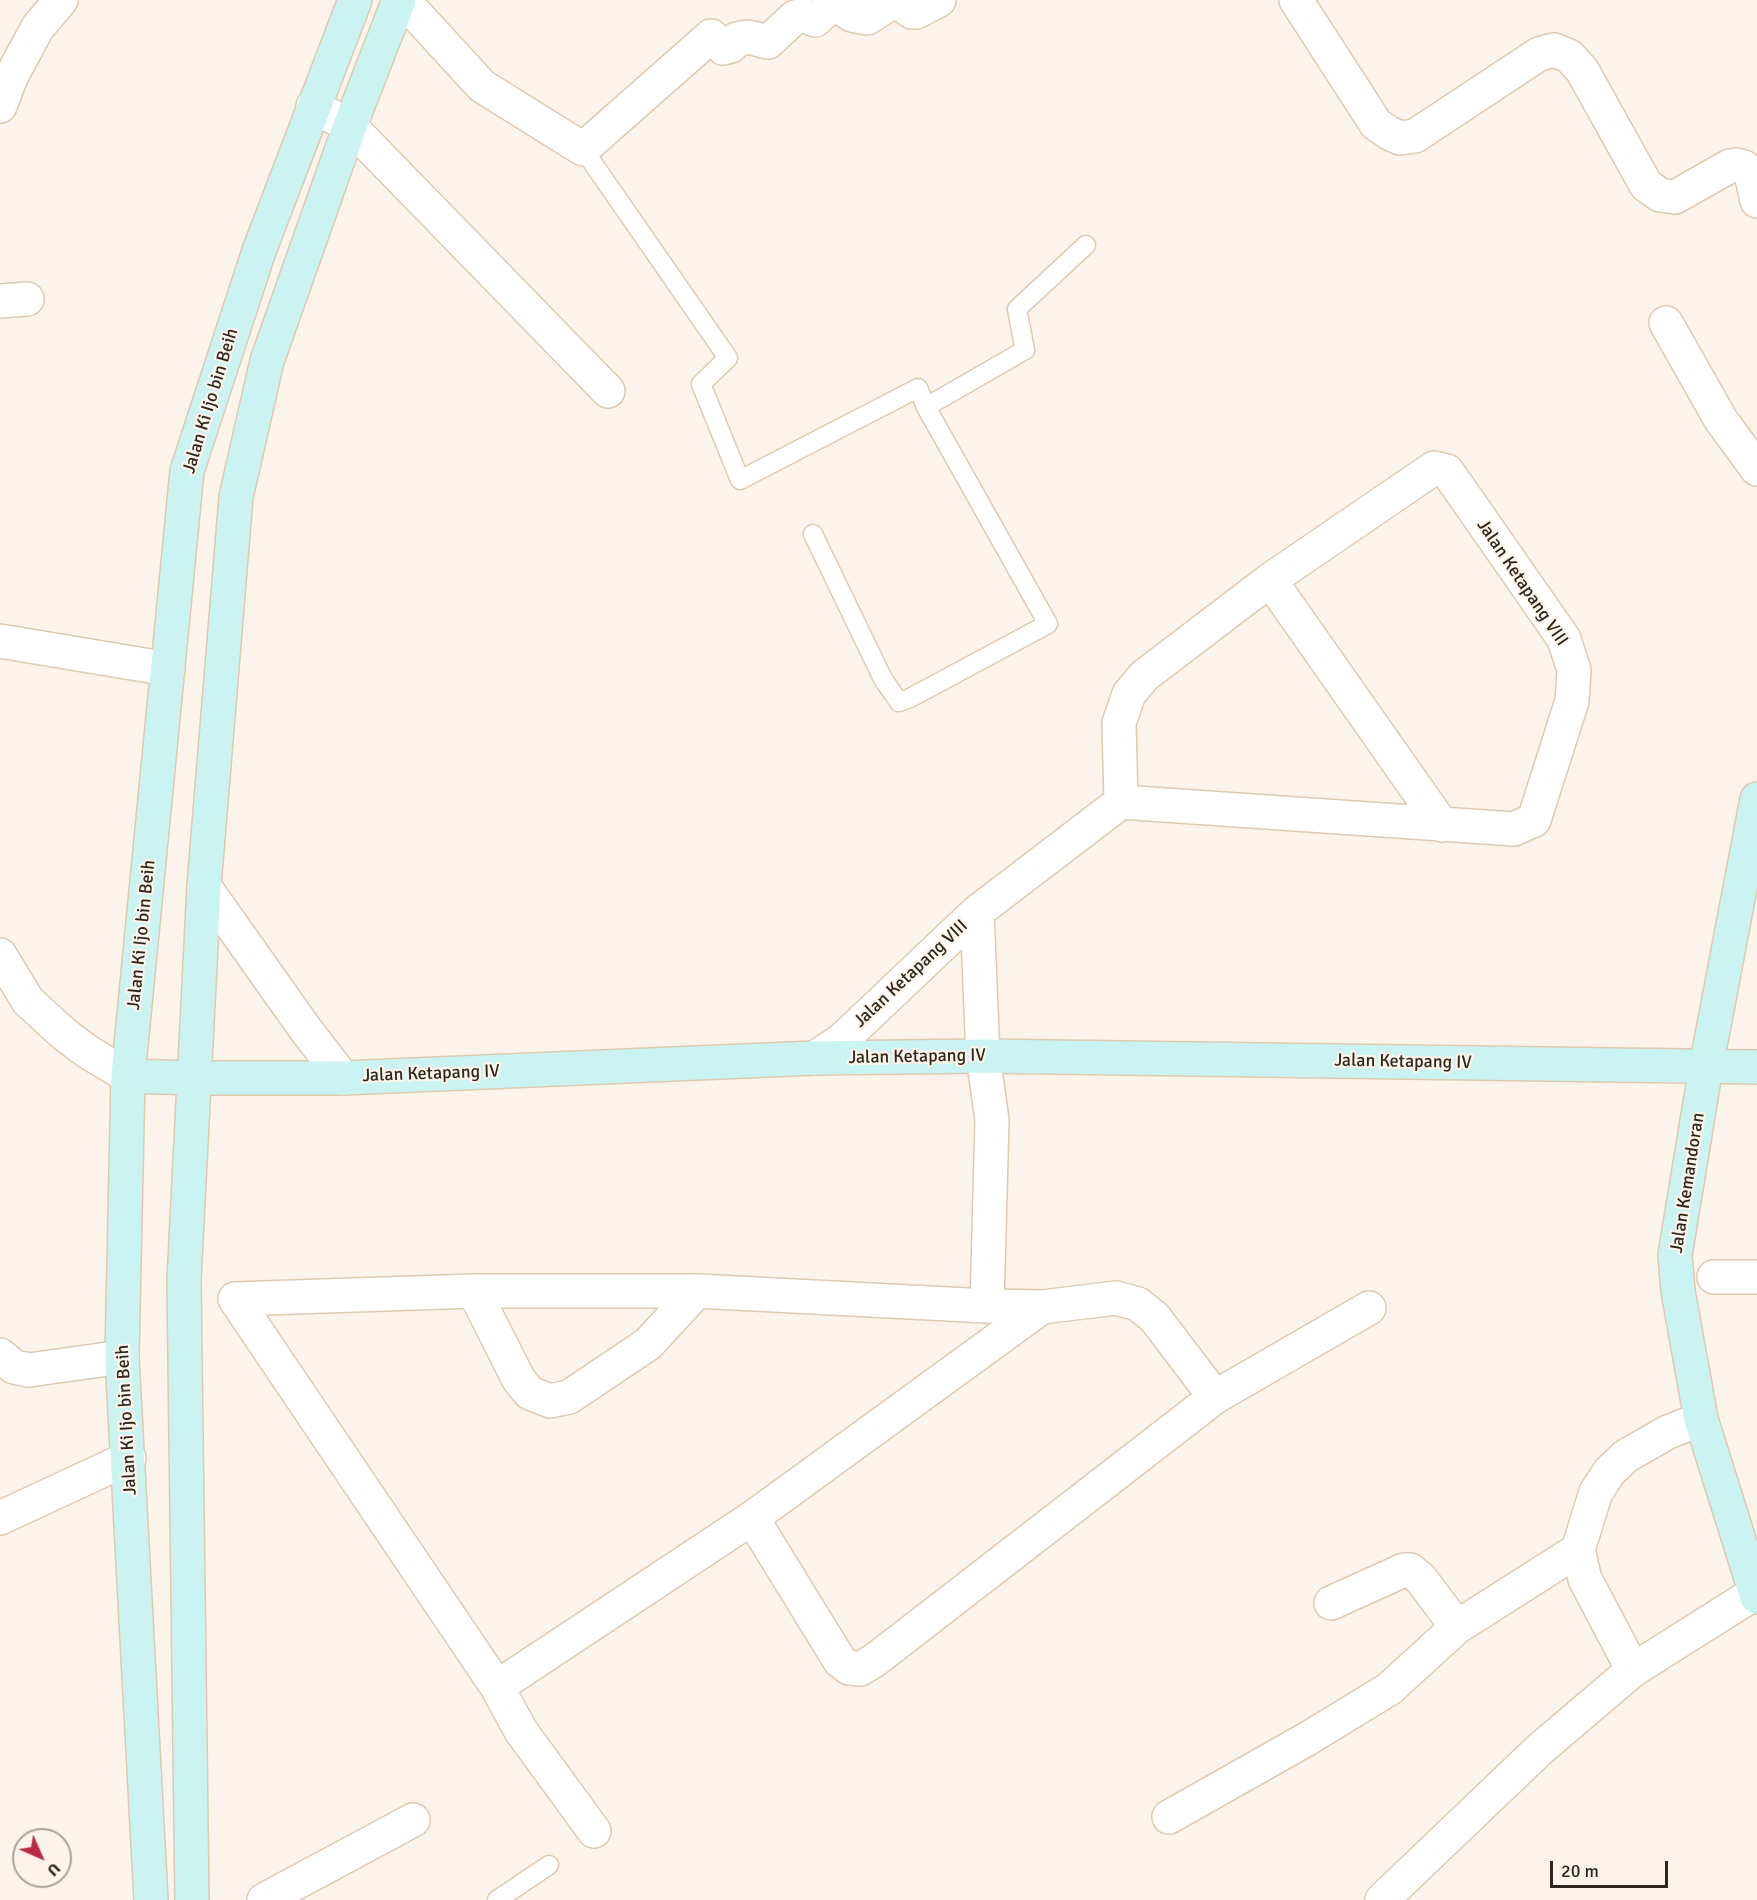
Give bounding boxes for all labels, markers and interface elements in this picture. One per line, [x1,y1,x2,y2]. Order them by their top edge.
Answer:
street label: Jalan Ki Ijo bin Beih [179,326,243,476]
street label: Jalan Ketapang VIII [1472,516,1572,650]
street label: Jalan Ki Ijo bin Beih [123,859,161,1011]
street label: Jalan Ketapang VIII [850,916,972,1032]
street label: Jalan Ketapang IV [848,1045,986,1069]
street label: Jalan Ketapang IV [1334,1050,1472,1074]
street label: Jalan Ketapang IV [362,1061,500,1087]
street label: Jalan Kemandoran [1666,1111,1710,1255]
street label: Jalan Ki Ijo bin Beih [112,1344,142,1496]
north arrow [12,1828,72,1888]
scale bar [1553,1849,1672,1887]
text: U [42,1858,64,1880]
text: 20 m [1561,1860,1599,1882]

